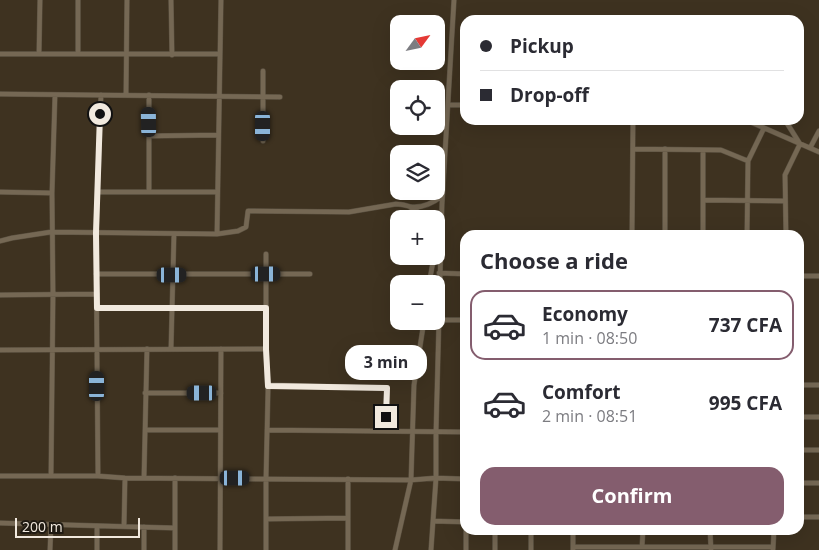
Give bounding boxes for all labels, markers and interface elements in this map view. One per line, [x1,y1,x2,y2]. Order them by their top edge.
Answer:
north arrow [390,15,445,70]
map controls [390,15,445,330]
text: Pickup [510,33,574,59]
button: locate [390,80,445,135]
text: Drop-off [510,82,589,108]
route start [89,103,111,125]
car [141,107,156,137]
car [255,111,270,141]
button: layers [390,145,445,200]
button: + [390,210,445,265]
text: Choose a ride [480,245,628,275]
car [251,267,281,282]
car [157,268,187,283]
button: − [390,275,445,330]
text: Economy [542,301,628,327]
icon: car [482,303,527,348]
text: 737 CFA [709,312,782,338]
text: 1 min · 08:50 [542,327,637,349]
callout: 3 min [345,344,427,380]
text: 3 min [364,351,408,373]
car [89,371,104,401]
text: Comfort [542,379,621,405]
icon: car [482,381,527,426]
car [187,386,217,401]
text: 995 CFA [709,390,782,416]
text: 2 min · 08:51 [542,405,637,427]
route end [375,406,397,428]
button: Confirm [480,467,784,525]
car [220,471,250,486]
scale bar [15,515,140,538]
text: 200 m [22,517,63,536]

